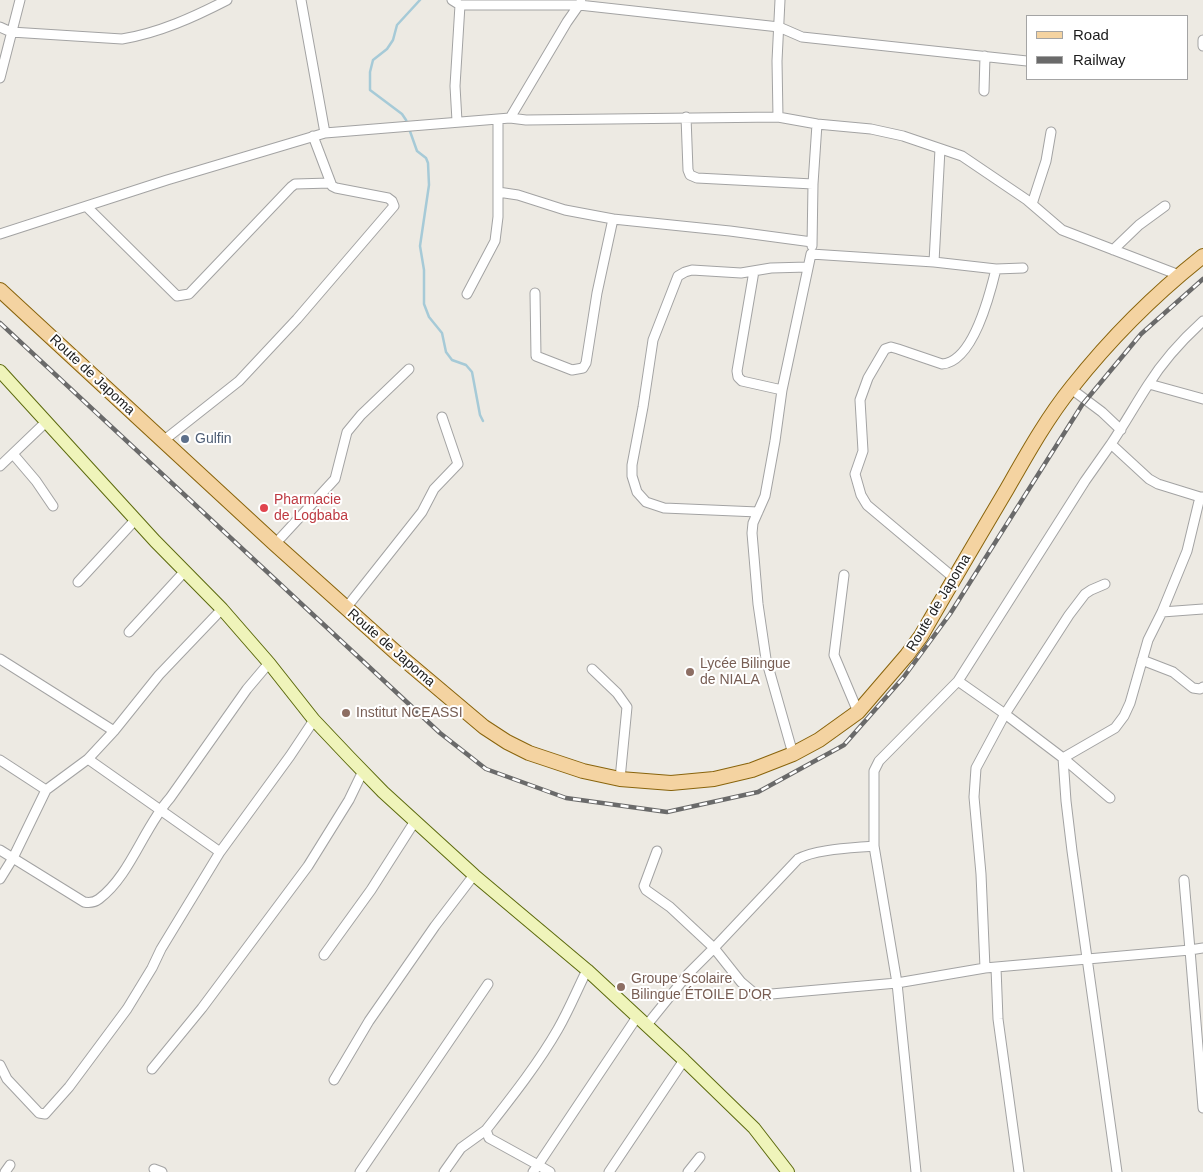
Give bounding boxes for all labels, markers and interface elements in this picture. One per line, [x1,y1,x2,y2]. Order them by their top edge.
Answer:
legend [1026,15,1188,80]
text: Road [1073,26,1109,43]
text: Railway [1073,51,1126,68]
street label: Route de Japoma [46,331,138,419]
place label: Gulfin [195,431,232,447]
marker: Gulfin [179,433,191,445]
place label: Pharmacie de Logbaba [274,492,348,524]
marker: Pharmacie de Logbaba [258,502,270,514]
street label: Route de Japoma [903,551,975,655]
street label: Route de Japoma [344,605,438,691]
place label: Lycée Bilingue de NIALA [700,656,791,689]
marker: Lycée Bilingue de NIALA [684,666,696,678]
place label: Institut NCEASSI [356,705,463,721]
marker: Institut NCEASSI [340,707,352,719]
place label: Groupe Scolaire Bilingue ÉTOILE D'OR [631,971,772,1004]
marker: Groupe Scolaire Bilingue ÉTOILE D'OR [615,981,627,993]

